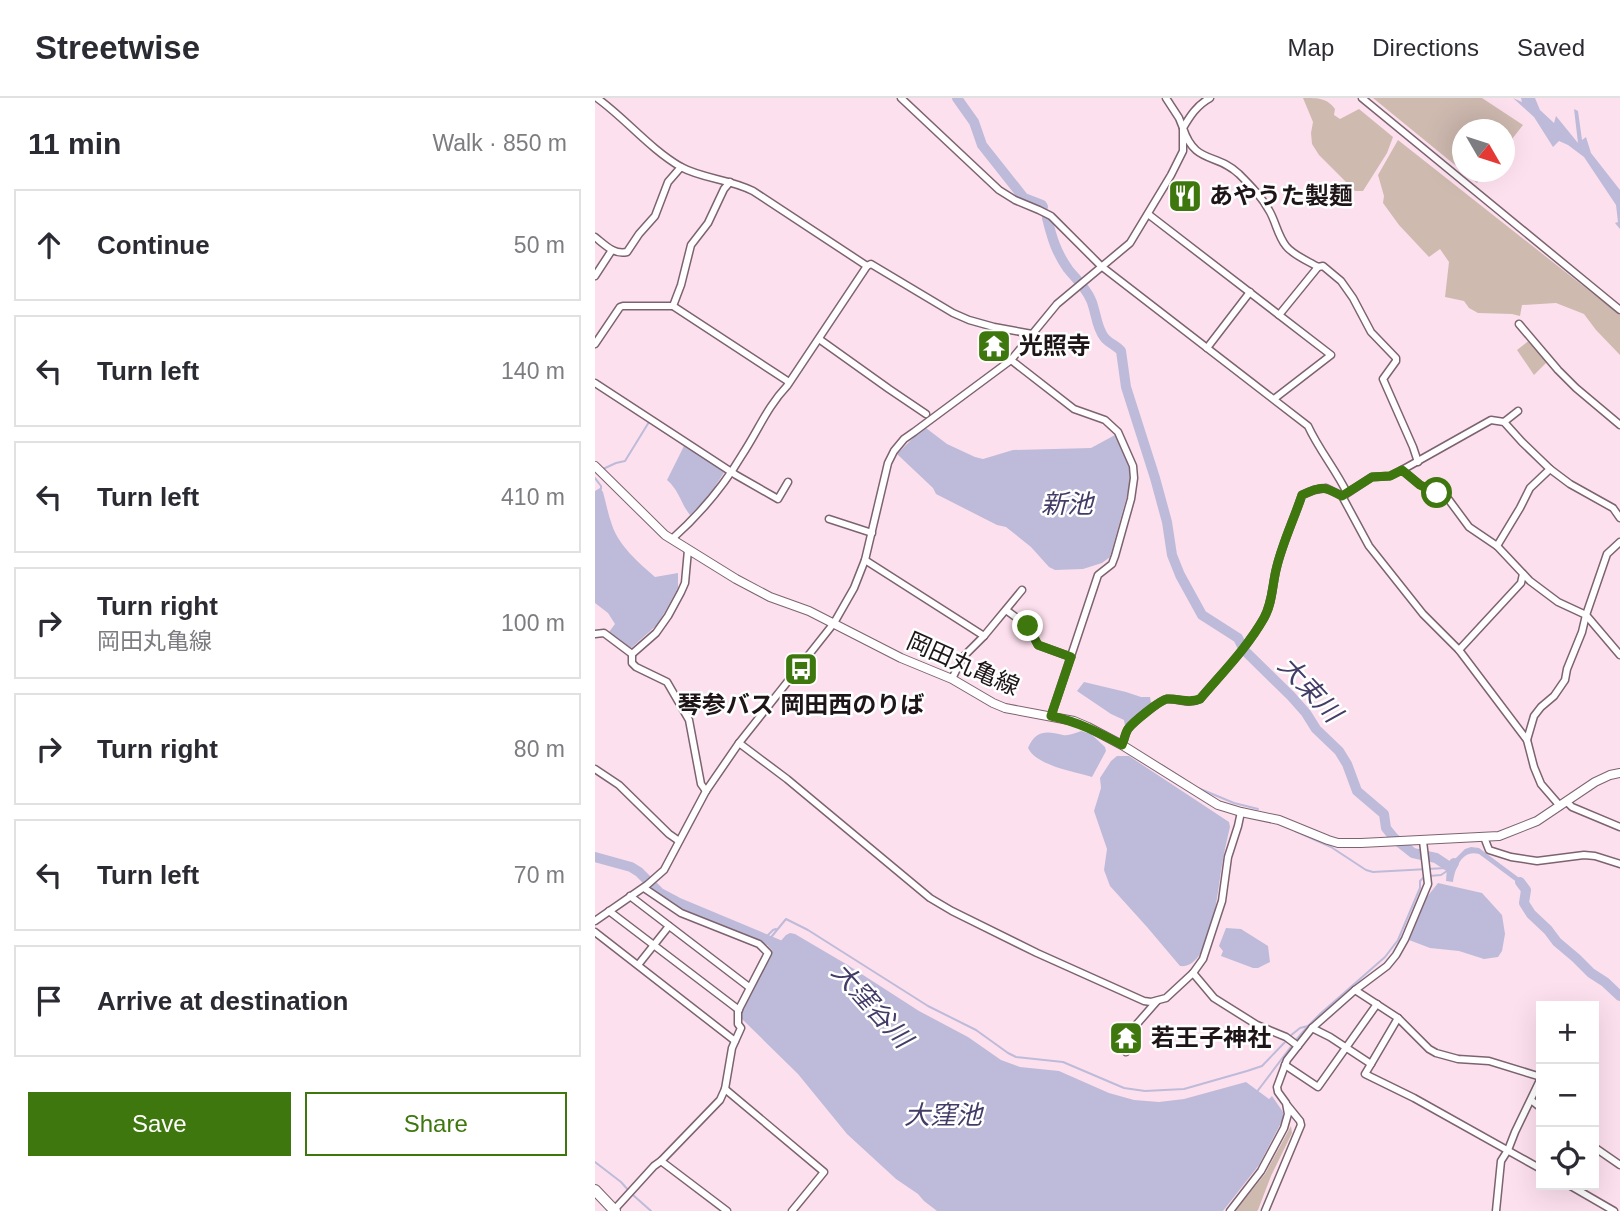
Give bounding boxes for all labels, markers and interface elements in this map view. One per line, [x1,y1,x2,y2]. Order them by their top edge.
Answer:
text: Streetwise [35,29,200,66]
text: Map [1288,34,1334,61]
text: Directions [1372,34,1479,61]
text: Saved [1517,34,1585,61]
north arrow [1452,119,1515,182]
text: 11 min [28,127,121,160]
text: Walk · 850 m [432,130,567,156]
restaurant icon: あやうた製麺 [1166,177,1204,215]
place label: あやうた製麺 [1209,182,1353,209]
icon: ahead [30,226,68,264]
text: Continue [97,230,210,260]
text: 50 m [514,232,565,258]
temple icon: 光照寺 [975,327,1013,365]
place label: 光照寺 [1019,332,1091,359]
icon: left [30,352,68,390]
text: Turn left [97,356,199,386]
text: 140 m [501,358,565,384]
route start [1421,477,1452,508]
icon: left [30,478,68,516]
text: Turn left [97,482,199,512]
text: 410 m [501,484,565,510]
water label: 新池 [1041,489,1096,519]
text: Turn right [97,591,218,621]
icon: right [30,604,68,642]
text: 100 m [501,610,565,636]
route end [1012,610,1043,641]
street label: 岡田丸亀線 [903,627,1024,700]
text: 岡田丸亀線 [97,628,212,654]
bus stop icon: 琴参バス 岡田西のりば [782,650,820,688]
water label: 大束川 [1272,650,1350,730]
place label: 琴参バス 岡田西のりば [678,691,924,718]
icon: right [30,730,68,768]
text: Turn right [97,734,218,764]
text: 80 m [514,736,565,762]
icon: left [30,856,68,894]
text: Turn left [97,860,199,890]
text: 70 m [514,862,565,888]
water label: 大窪谷川 [826,956,920,1056]
icon: arrive [30,982,68,1020]
text: Arrive at destination [97,986,348,1016]
map controls [1536,1001,1599,1190]
button: + [1536,1001,1599,1064]
temple icon: 若王子神社 [1107,1019,1145,1057]
place label: 若王子神社 [1151,1024,1271,1051]
button: − [1536,1064,1599,1127]
button: Save [28,1092,291,1156]
button: Share [305,1092,567,1156]
water label: 大窪池 [904,1100,985,1130]
button: locate [1536,1127,1599,1190]

